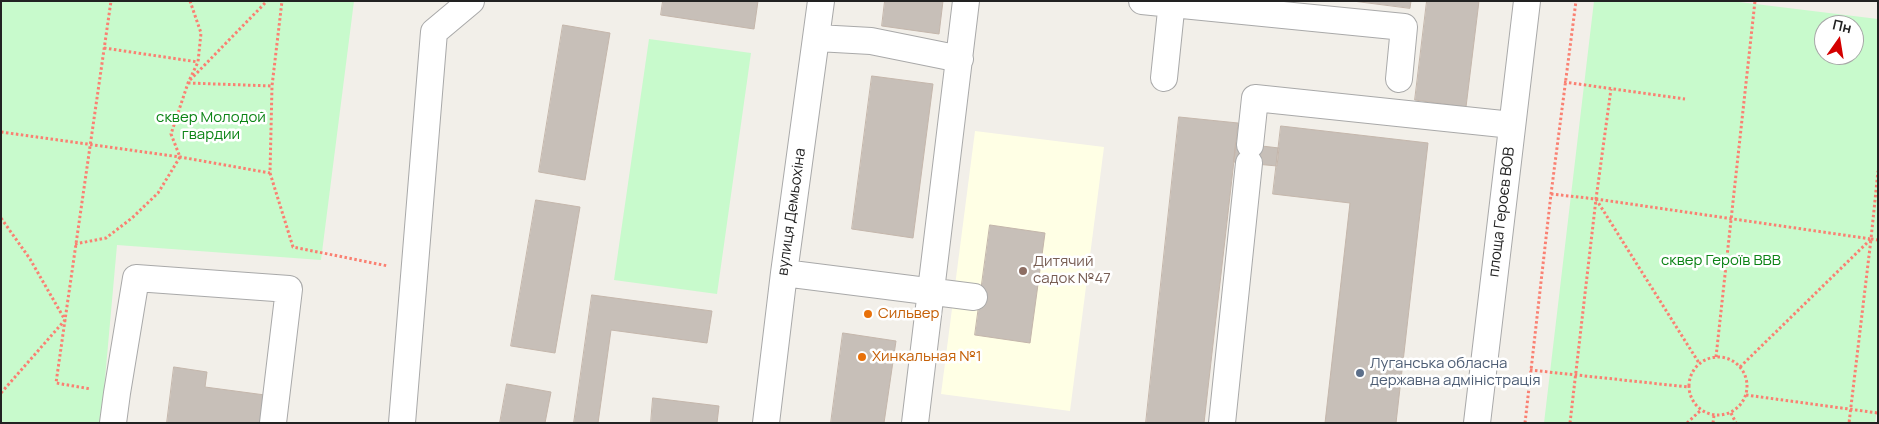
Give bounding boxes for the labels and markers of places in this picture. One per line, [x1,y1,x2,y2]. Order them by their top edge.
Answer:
place label: Дитячий садок №47 [1033,253,1111,288]
marker: Дитячий садок №47 [1017,265,1029,277]
place label: Сильвер [878,305,939,323]
marker: Сильвер [862,308,874,320]
place label: Хинкальная №1 [872,348,982,366]
marker: Хинкальная №1 [856,351,868,363]
place label: Луганська обласна державна адміністрація [1370,355,1541,390]
marker: Луганська обласна державна адміністрація [1354,367,1366,379]

